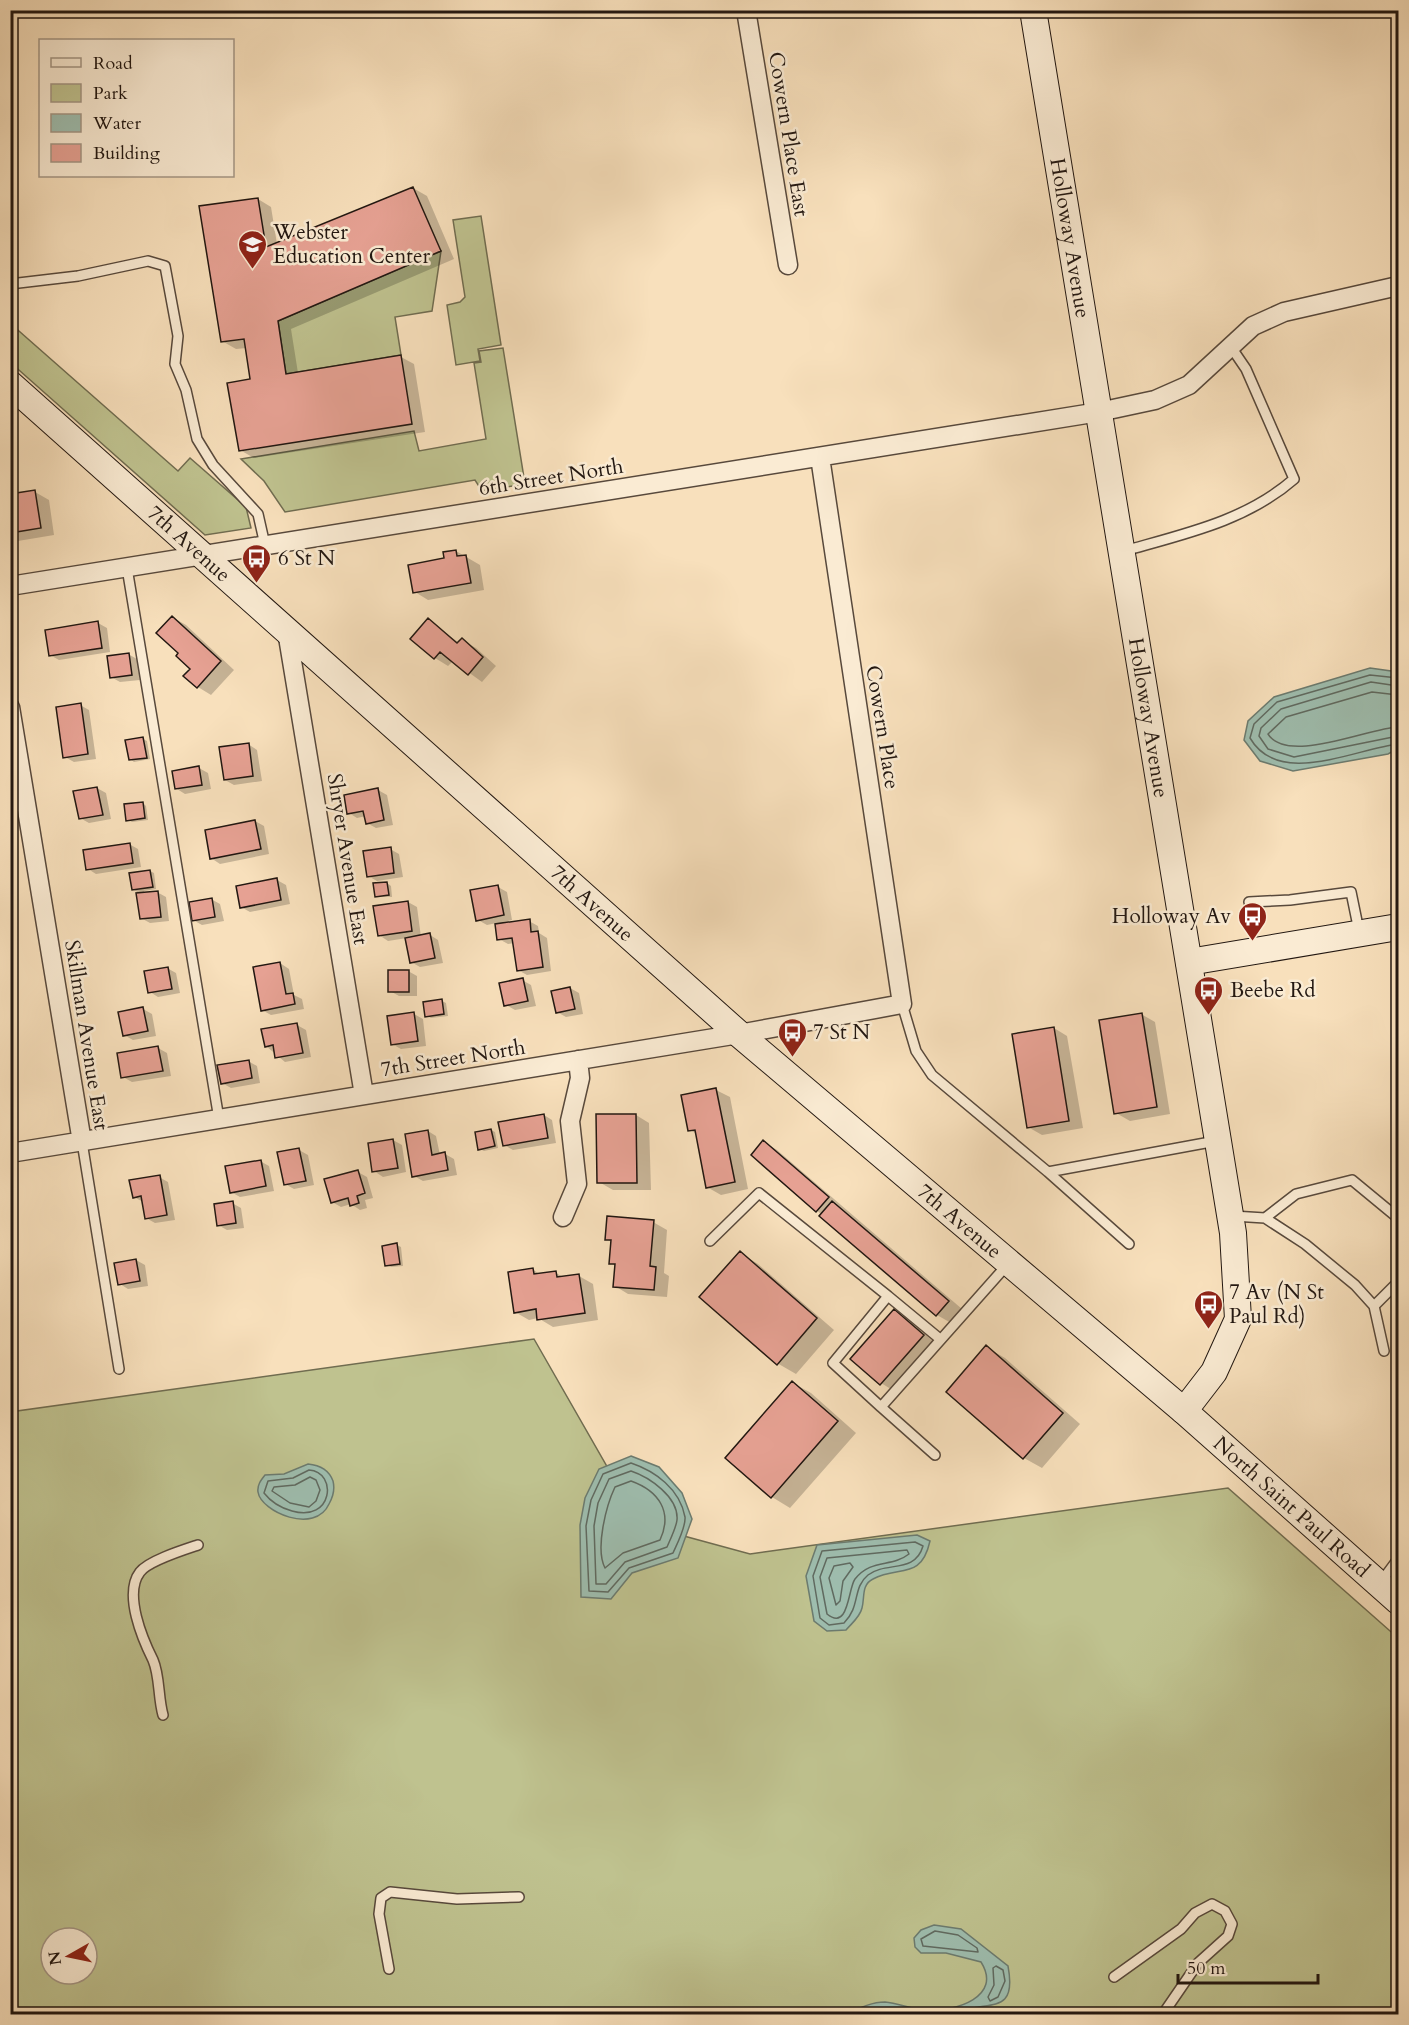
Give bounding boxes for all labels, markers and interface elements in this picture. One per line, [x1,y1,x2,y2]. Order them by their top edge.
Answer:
legend [39,39,234,177]
street label: Cowern Place East [761,50,816,219]
text: Road [93,51,133,76]
text: Park [93,81,128,106]
text: Water [92,111,142,136]
text: Building [93,141,161,166]
street label: Holloway Avenue [1042,156,1097,320]
place label: Webster Education Center [272,218,430,271]
school or university icon: Webster Education Center [236,228,268,270]
street label: 6th Street North [477,452,626,503]
street label: 7th Avenue [141,499,237,589]
bus stop icon: 6 St N [241,542,273,584]
place label: 6 St N [278,544,335,573]
street label: Holloway Avenue [1121,636,1176,800]
street label: Cowern Place [858,663,907,791]
street label: Shryer Avenue East [320,771,375,947]
street label: 7th Avenue [544,858,640,948]
bus stop icon: Holloway Av [1236,900,1268,942]
place label: Holloway Av [1112,902,1231,931]
street label: Skillman Avenue East [57,938,116,1133]
bus stop icon: Beebe Rd [1193,974,1225,1016]
place label: Beebe Rd [1230,976,1316,1005]
bus stop icon: 7 St N [776,1016,808,1058]
place label: 7 St N [813,1018,870,1047]
street label: 7th Street North [379,1033,528,1084]
street label: 7th Avenue [911,1177,1008,1266]
place label: 7 Av (N St Paul Rd) [1229,1278,1324,1331]
bus stop icon: 7 Av (N St Paul Rd) [1192,1288,1224,1330]
street label: North Saint Paul Road [1207,1430,1376,1584]
north arrow [39,1926,99,1986]
scale bar [1178,1947,1318,1985]
text: N [43,1950,67,1967]
text: 50 m [1187,1956,1226,1981]

